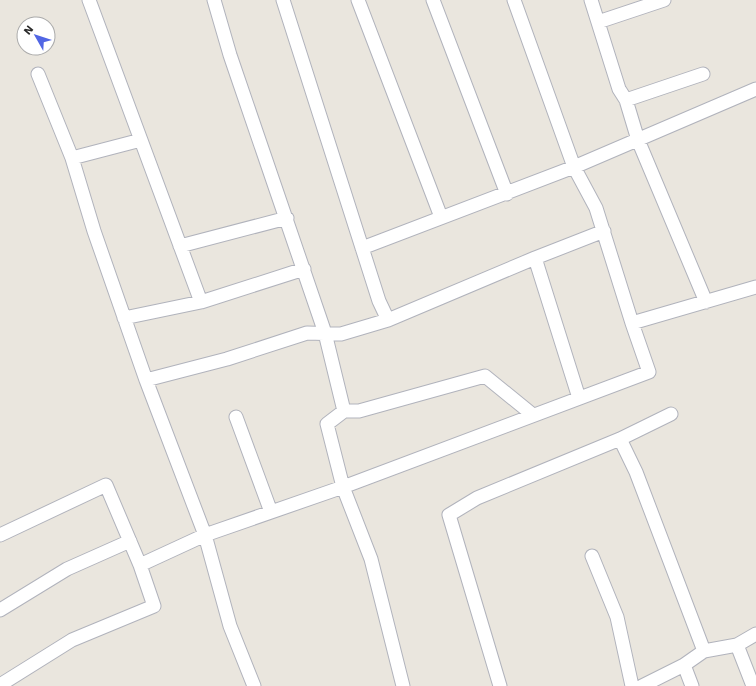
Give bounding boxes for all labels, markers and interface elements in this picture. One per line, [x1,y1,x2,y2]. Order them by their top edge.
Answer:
north arrow [16,16,56,56]
text: N [21,23,36,37]

